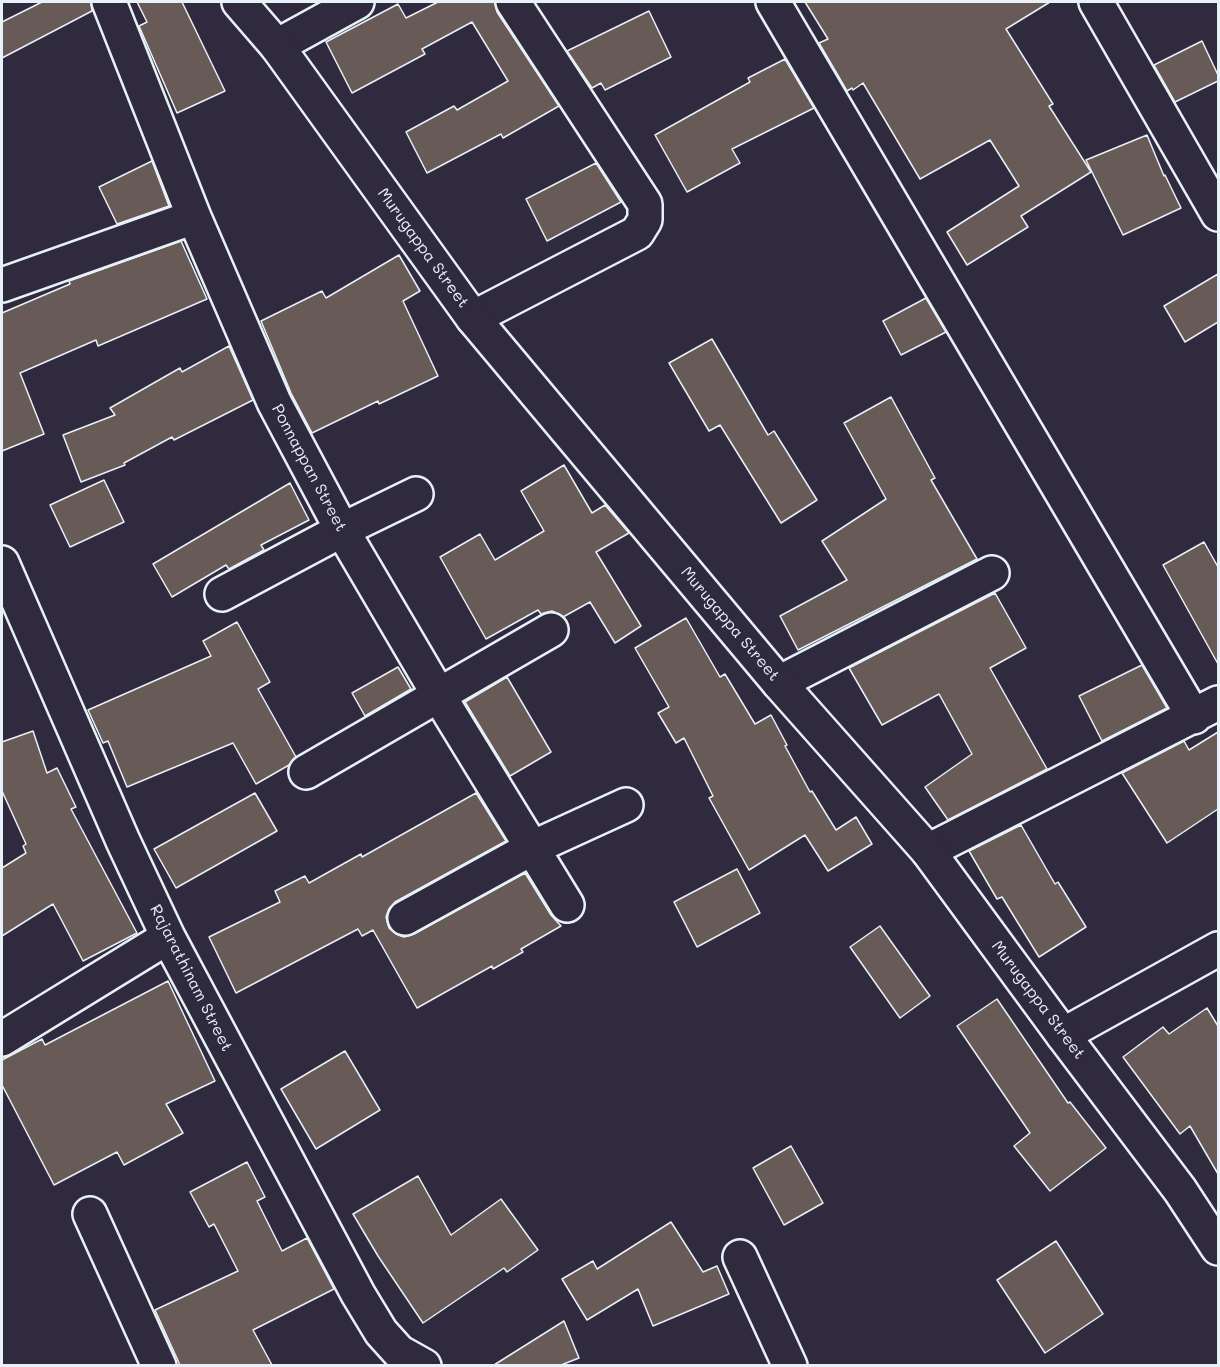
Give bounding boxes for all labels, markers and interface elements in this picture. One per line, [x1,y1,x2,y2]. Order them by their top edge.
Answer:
street label: Murugappa Street [373,184,473,312]
street label: Ponnappan Street [267,401,351,535]
street label: Murugappa Street [677,563,783,685]
street label: Rajarathinam Street [146,901,236,1055]
street label: Murugappa Street [987,937,1089,1063]

